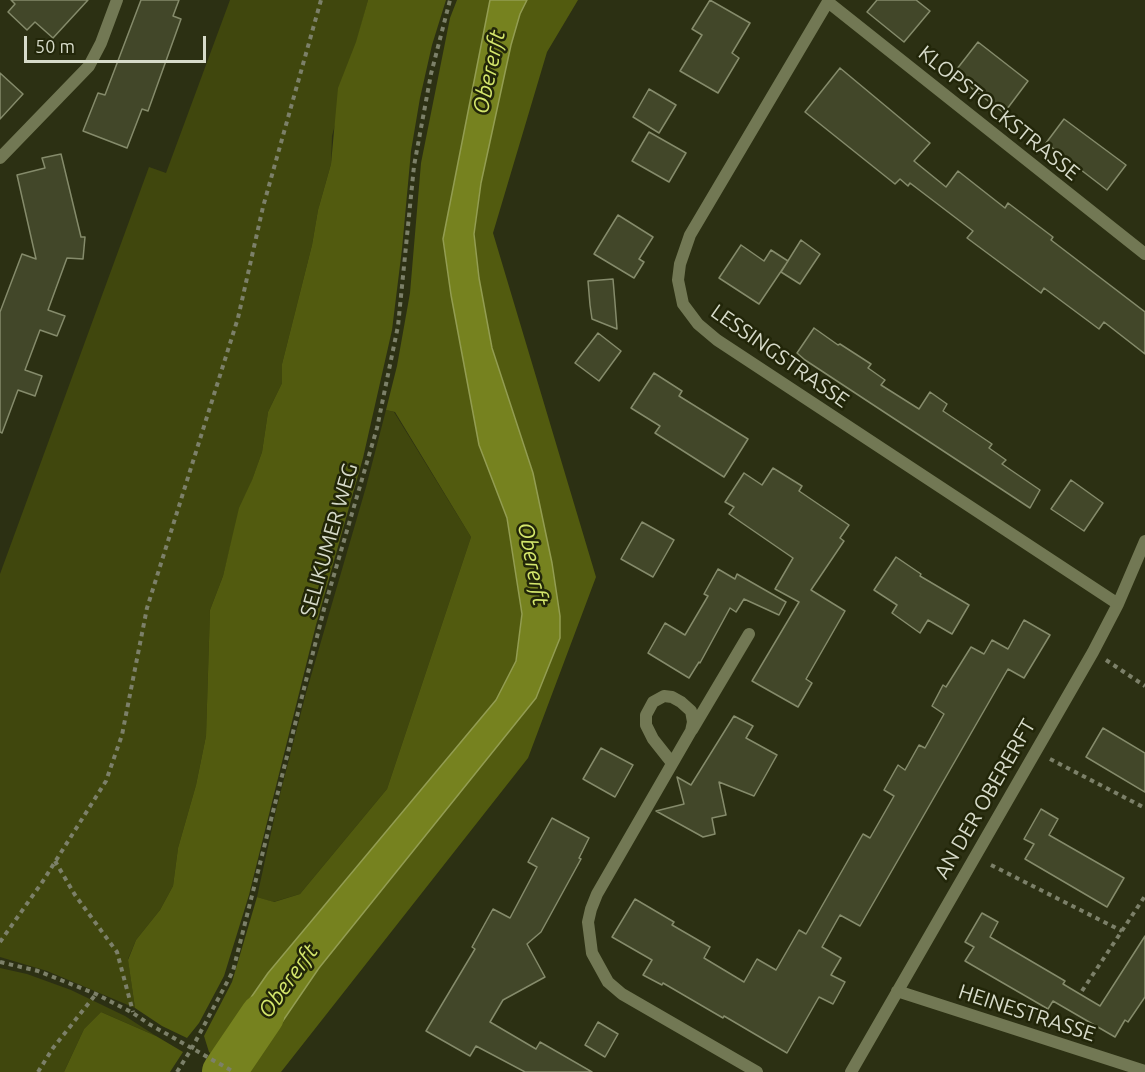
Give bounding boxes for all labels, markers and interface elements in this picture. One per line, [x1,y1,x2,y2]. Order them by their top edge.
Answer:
scale bar [27,24,208,62]
water label: Obererft [467,28,511,116]
text: 50 m [35,36,75,56]
street label: KLOPSTOCKSTRASSE [913,40,1085,186]
street label: LESSINGSTRASSE [706,299,854,413]
street label: SELIKUMER WEG [295,460,363,620]
water label: Obererft [512,520,554,608]
street label: AN DER OBERERFT [929,715,1041,883]
water label: Obererft [252,939,324,1023]
street label: HEINESTRASSE [955,979,1099,1047]

